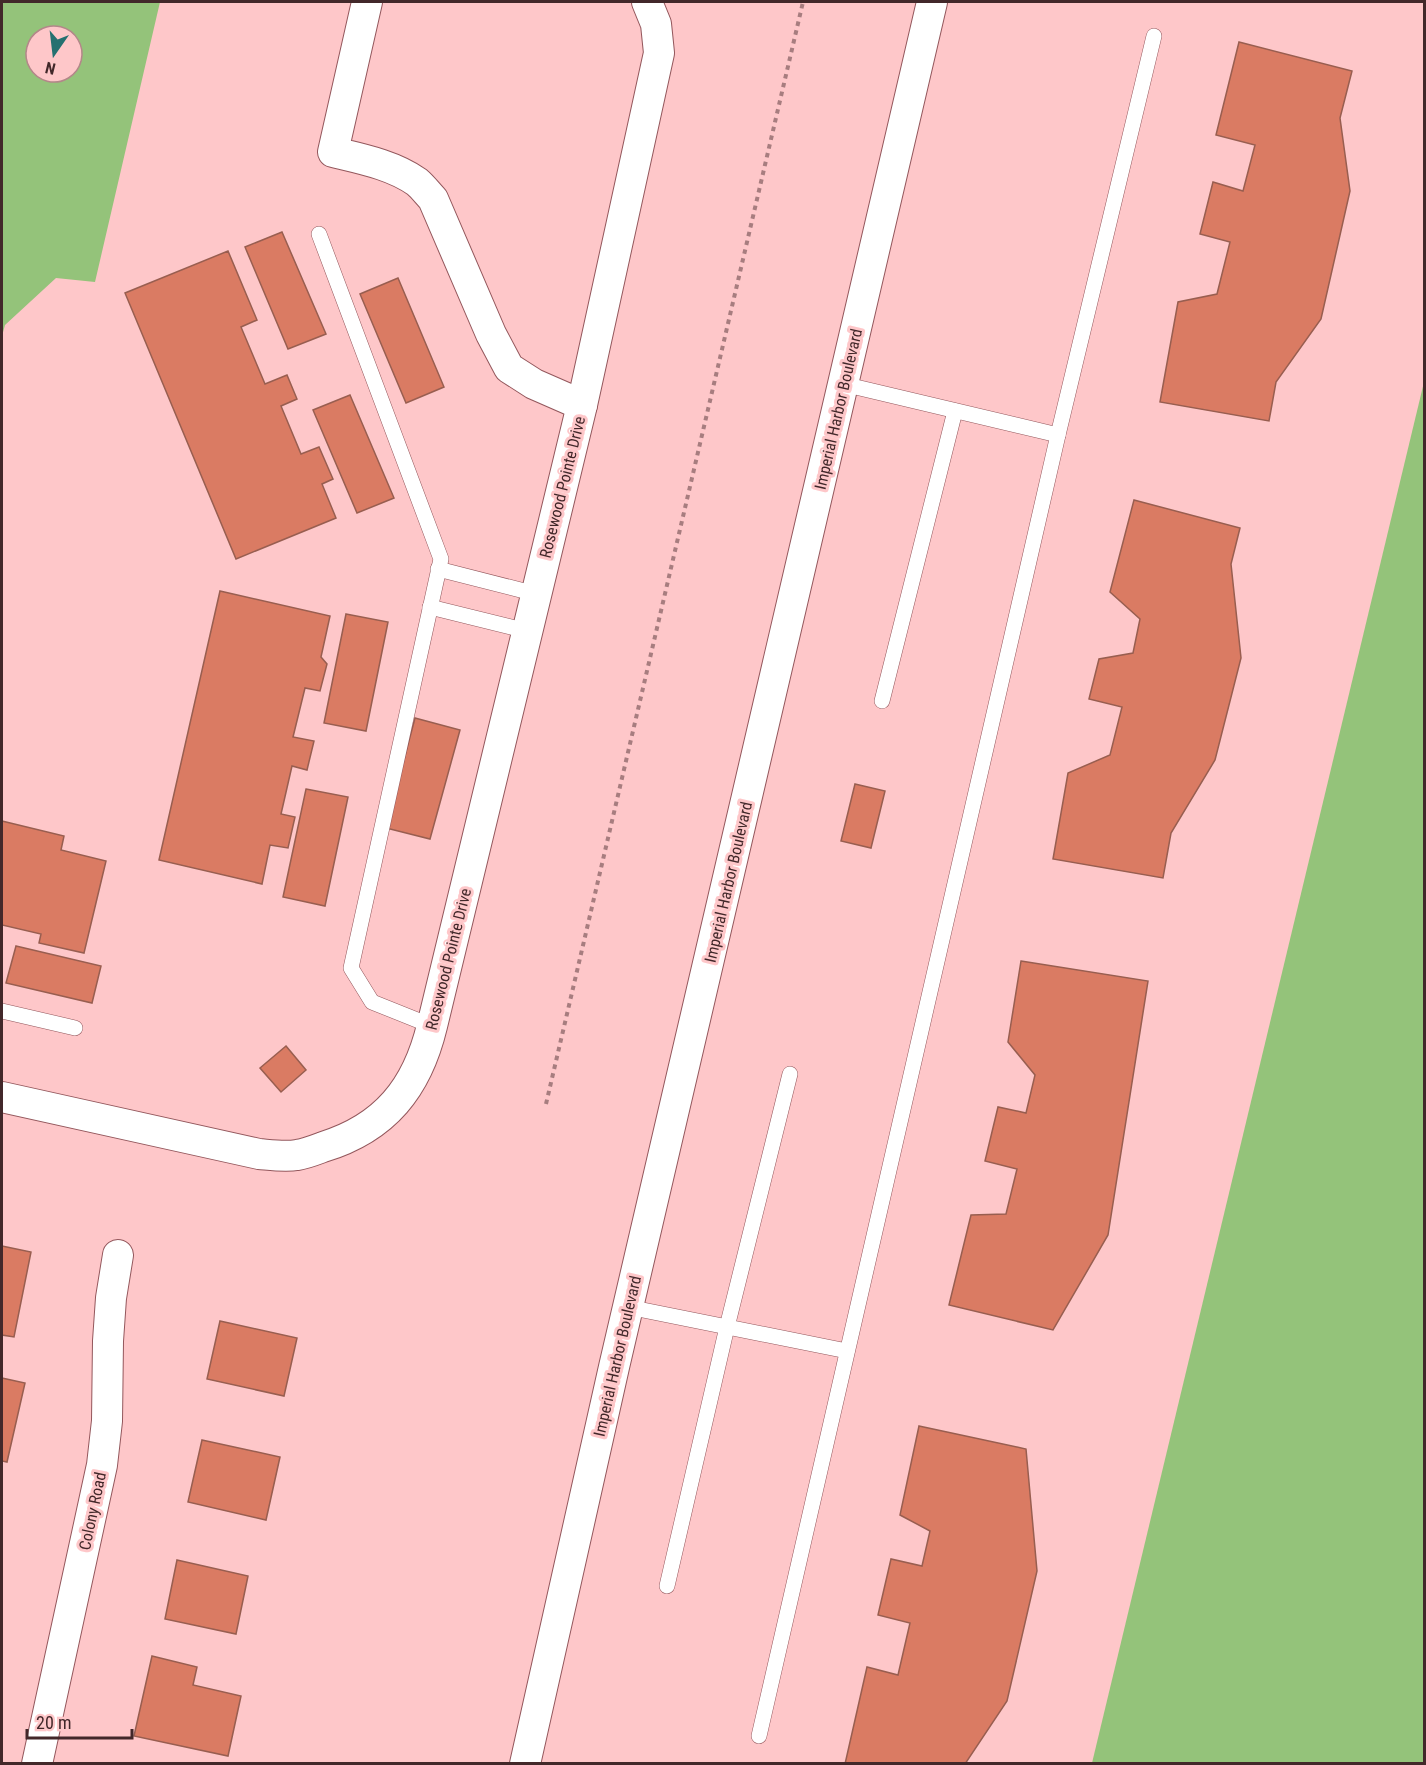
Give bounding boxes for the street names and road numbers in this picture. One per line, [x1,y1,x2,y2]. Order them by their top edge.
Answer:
street label: Imperial Harbor Boulevard [811,327,866,491]
street label: Rosewood Pointe Drive [536,414,589,560]
street label: Imperial Harbor Boulevard [701,800,756,964]
street label: Rosewood Pointe Drive [422,886,475,1032]
street label: Imperial Harbor Boulevard [590,1274,645,1438]
street label: Colony Road [75,1470,110,1552]

